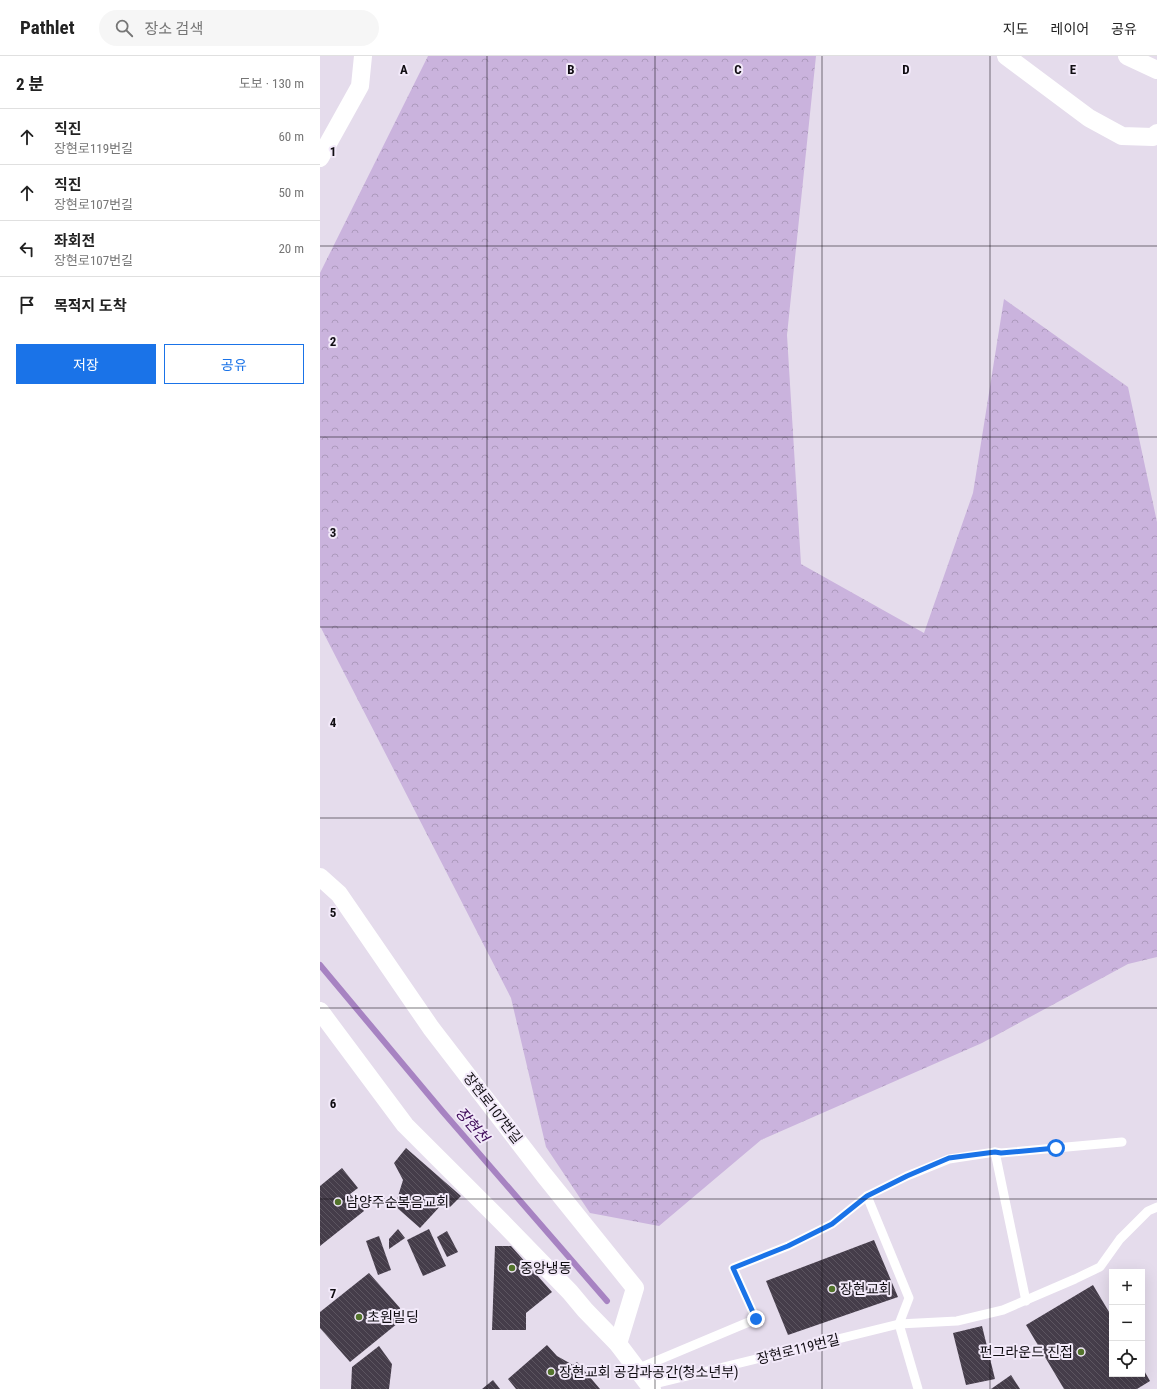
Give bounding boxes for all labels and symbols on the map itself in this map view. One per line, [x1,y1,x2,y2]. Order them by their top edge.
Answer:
text: A [400,62,408,77]
text: B [567,62,575,77]
text: C [734,62,742,77]
text: D [902,62,910,77]
text: E [1070,62,1077,77]
text: 1 [330,144,336,159]
text: 2 [330,334,337,349]
text: 3 [330,525,336,540]
text: 4 [330,715,337,730]
text: 5 [330,905,337,920]
street label: 장현로107번길 [460,1070,526,1146]
text: 6 [330,1096,337,1111]
water label: 장현천 [452,1103,494,1148]
route start [1047,1139,1065,1157]
place label: 남양주순복음교회 [346,1194,449,1210]
marker: 남양주순복음교회 [333,1197,343,1207]
place label: 중앙냉동 [520,1260,572,1276]
marker: 중앙냉동 [507,1263,517,1273]
place label: 장현교회 [840,1281,892,1297]
marker: 장현교회 [827,1284,837,1294]
text: 7 [330,1286,337,1301]
place label: 초원빌딩 [367,1309,419,1325]
route end [747,1310,765,1328]
marker: 초원빌딩 [354,1312,364,1322]
street label: 장현로119번길 [755,1331,841,1367]
place label: 펀그라운드 진접 [980,1344,1073,1360]
marker: 펀그라운드 진접 [1076,1347,1086,1357]
place label: 장현교회 공감과공간(청소년부) [559,1364,739,1381]
marker: 장현교회 공감과공간(청소년부) [546,1367,556,1377]

